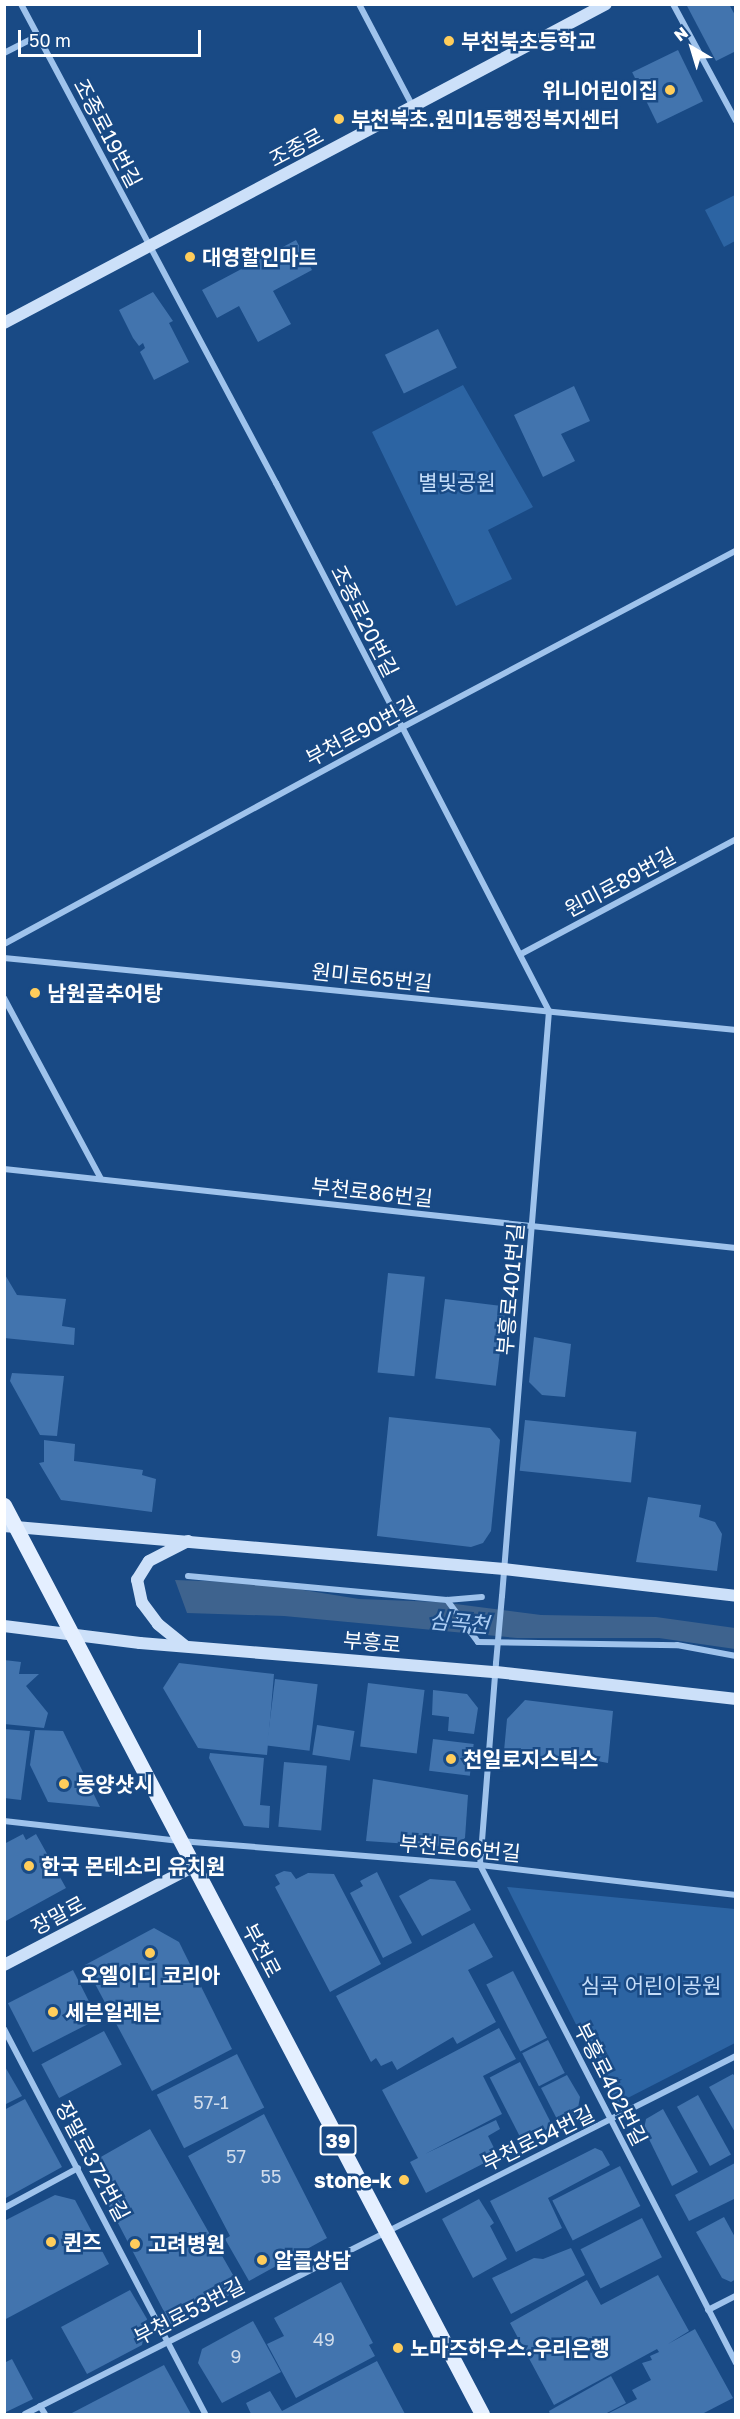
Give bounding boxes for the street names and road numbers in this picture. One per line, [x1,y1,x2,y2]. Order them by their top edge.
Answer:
street label: 조종로19번길 [69,74,147,192]
street label: 조종로 [264,122,328,172]
street label: 조종로20번길 [326,561,404,681]
street label: 부천로90번길 [301,691,421,771]
street label: 원미로89번길 [560,842,680,922]
street label: 원미로65번길 [310,958,434,996]
street label: 부천로86번길 [310,1173,434,1211]
street label: 부흥로401번길 [492,1222,528,1356]
street label: 부흥로 [342,1627,402,1657]
street label: 부천로66번길 [398,1830,522,1866]
street label: 장말로 [26,1890,90,1940]
street label: 부천로 [237,1918,287,1982]
street label: 부흥로402번길 [569,2018,653,2150]
street label: 장말로372번길 [51,2097,135,2225]
street label: 부천로54번길 [478,2100,598,2176]
road number: 39 [318,2123,358,2157]
street label: 부천로53번길 [129,2272,249,2350]

